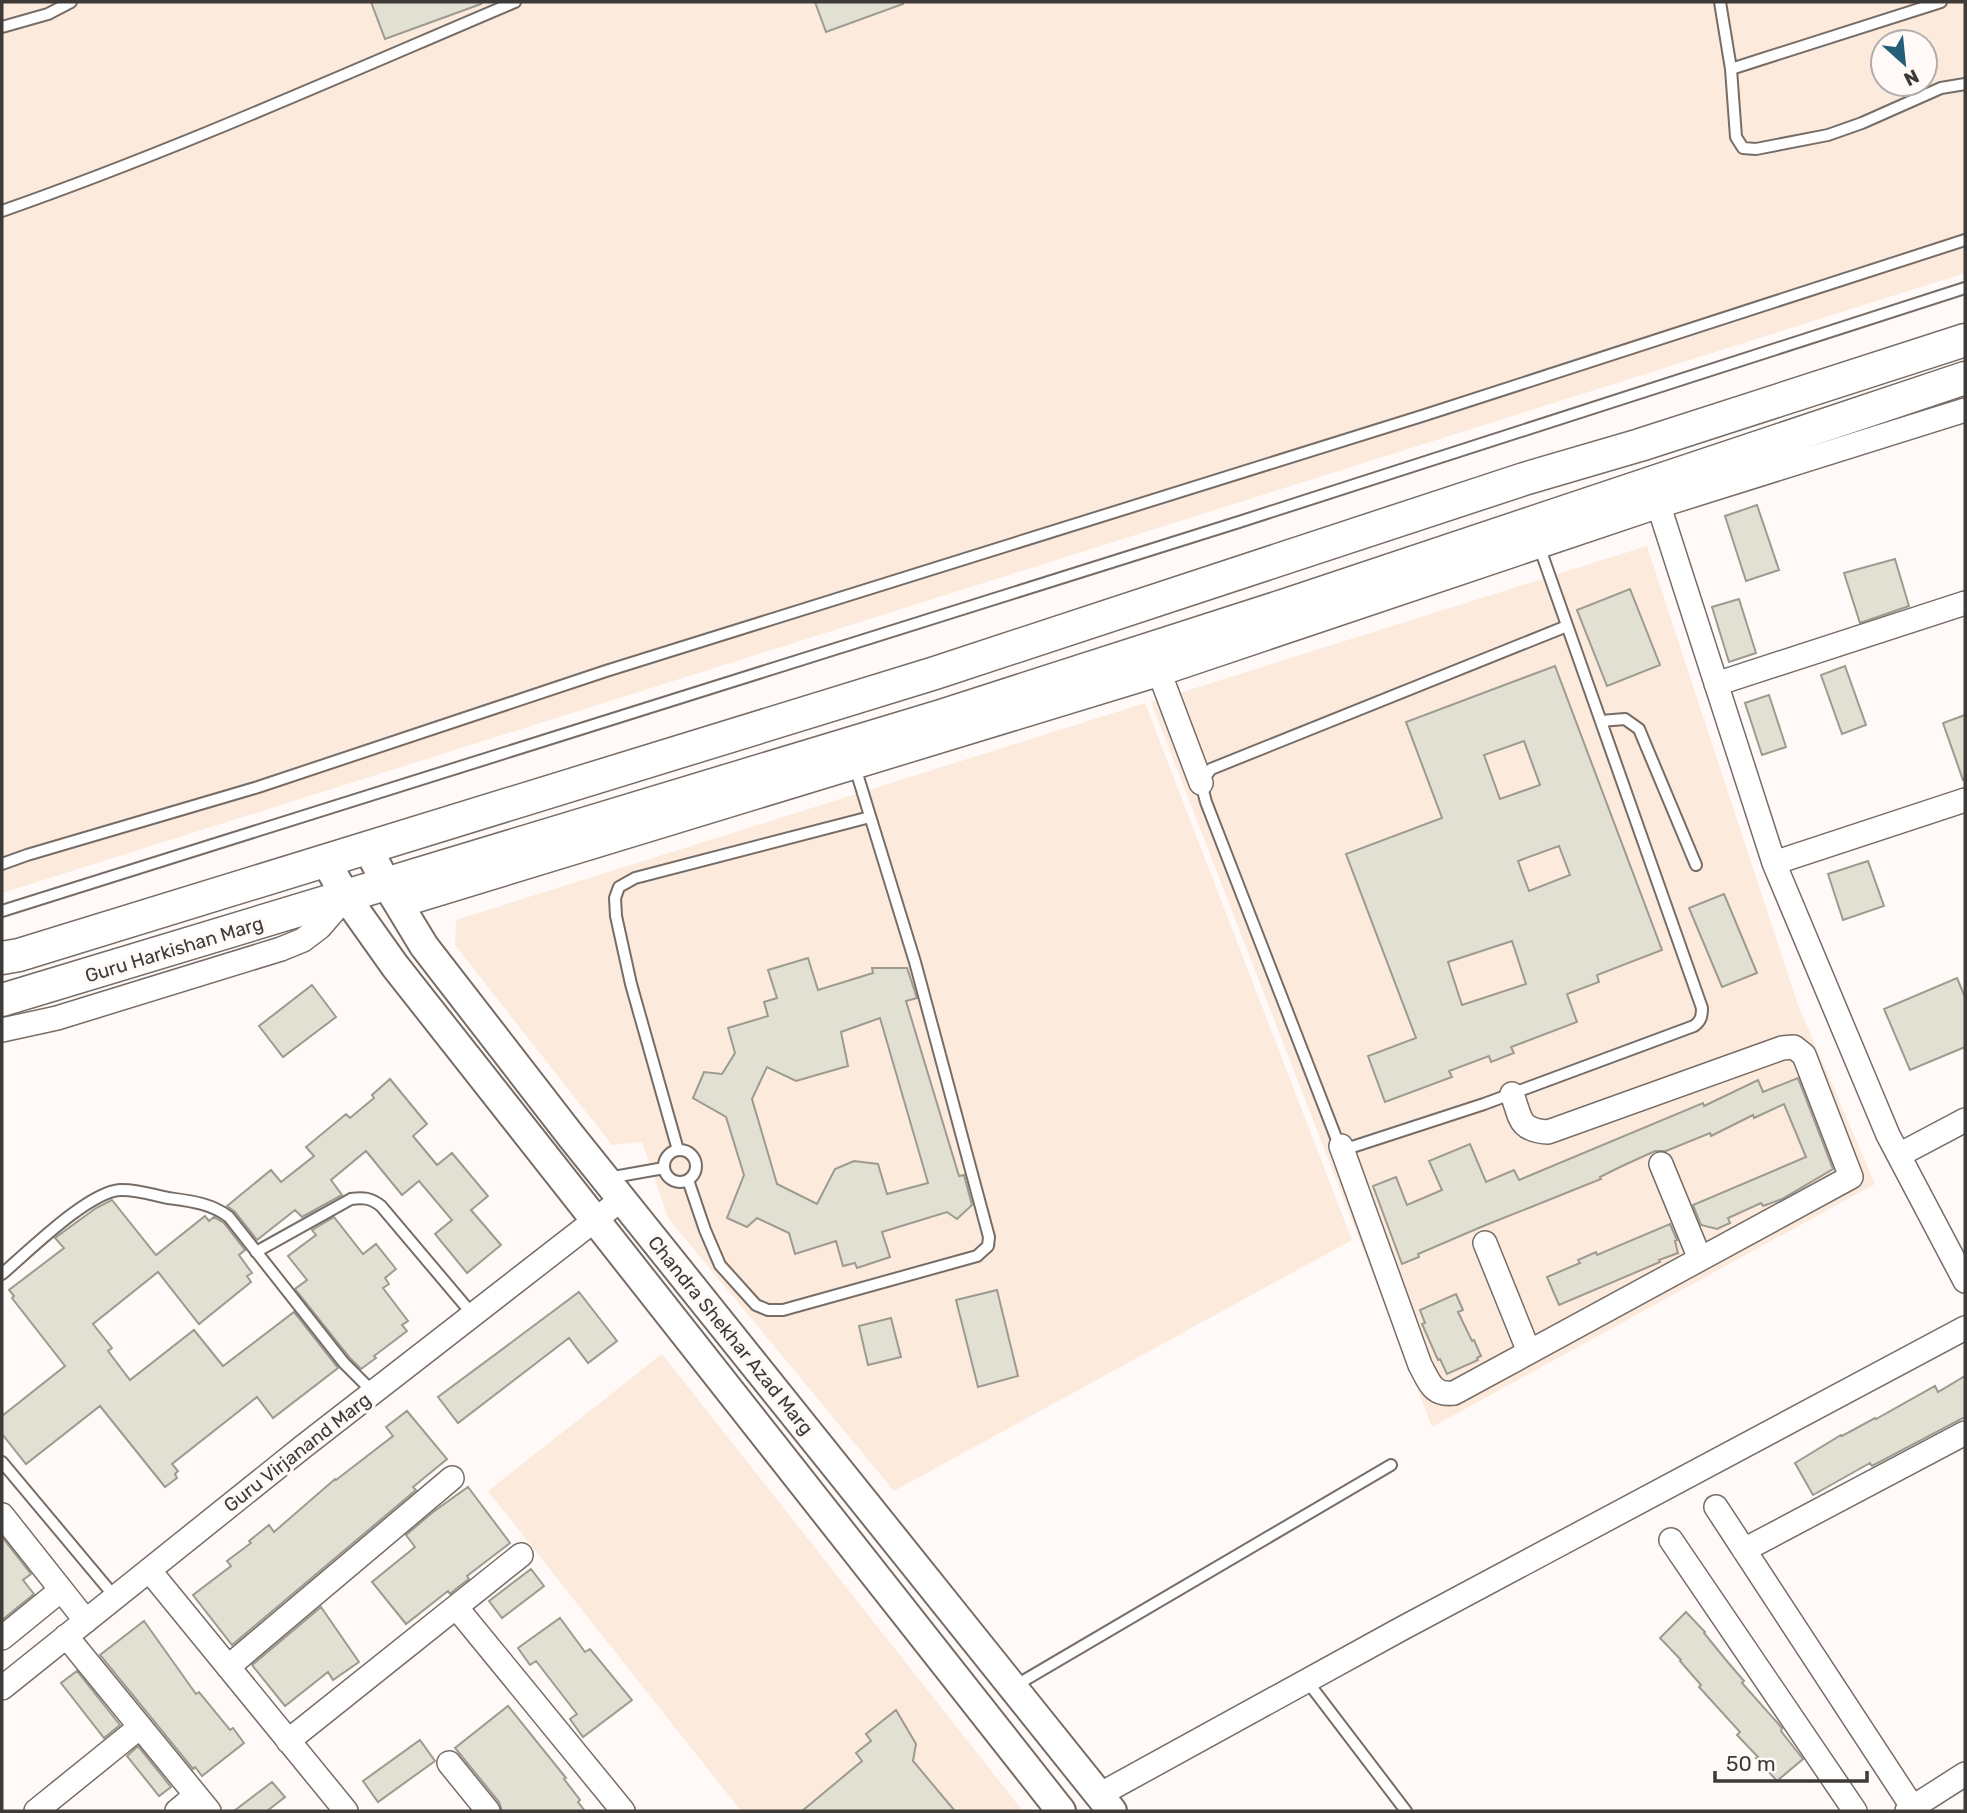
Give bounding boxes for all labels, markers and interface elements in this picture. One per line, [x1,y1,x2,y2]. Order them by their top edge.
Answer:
north arrow [1869,28,1939,98]
text: N [1900,64,1923,91]
street label: Guru Harkishan Marg [82,911,266,988]
street label: Chandra Shekhar Azad Marg [643,1231,818,1439]
street label: Guru Virjanand Marg [219,1388,375,1517]
scale bar [1715,1740,1867,1784]
text: 50 m [1726,1751,1776,1776]

